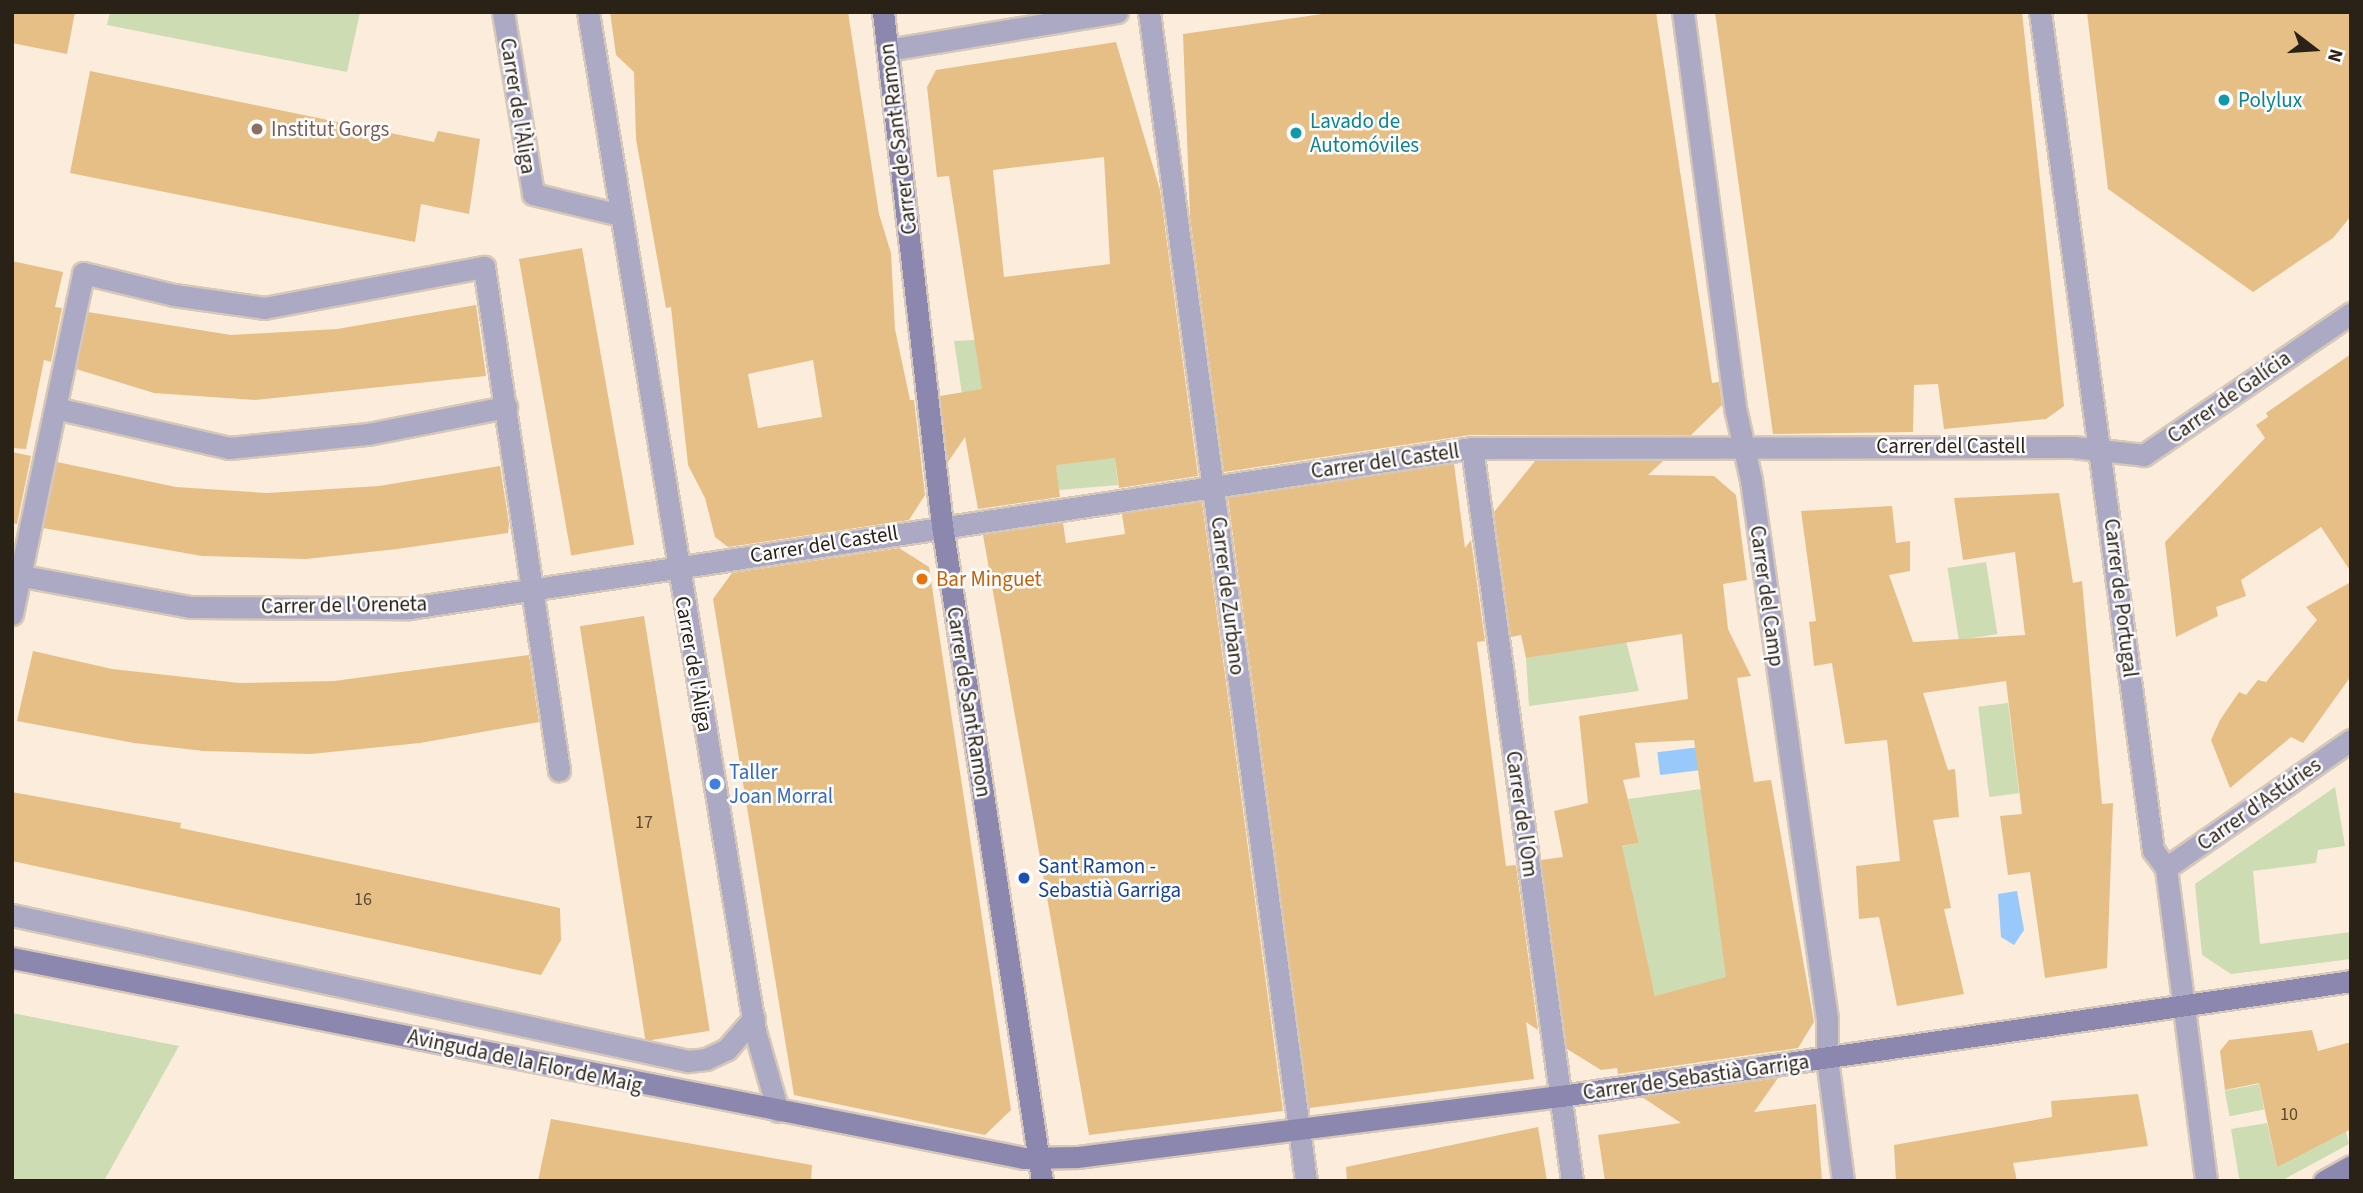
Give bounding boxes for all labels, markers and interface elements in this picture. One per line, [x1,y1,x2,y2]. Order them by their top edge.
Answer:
north arrow [2279,14,2349,84]
street label: Carrer de l'Àliga [495,36,541,176]
street label: Carrer de Sant Ramon [874,42,922,236]
text: N [2320,45,2349,65]
place label: Polylux [2238,87,2302,113]
marker: Polylux [2216,92,2232,108]
place label: Lavado de Automóviles [1310,108,1419,158]
place label: Institut Gorgs [271,116,389,142]
marker: Institut Gorgs [249,121,265,137]
marker: Lavado de Automóviles [1288,125,1304,141]
street label: Carrer de Galícia [2163,345,2295,449]
street label: Carrer del Castell [1876,433,2026,459]
street label: Carrer del Castell [1309,438,1461,484]
street label: Carrer de Zurbano [1206,515,1250,677]
street label: Carrer de Portugal [2099,517,2143,679]
street label: Carrer del Castell [748,520,900,568]
street label: Carrer del Camp [1745,524,1789,668]
place label: Bar Minguet [936,566,1042,592]
marker: Bar Minguet [914,571,930,587]
street label: Carrer de l'Oreneta [261,591,427,619]
street label: Carrer de l'Àliga [670,594,718,734]
street label: Carrer de Sant Ramon [942,605,996,799]
street label: Carrer de l'Om [1501,749,1543,879]
street label: Carrer d'Astúries [2192,752,2326,856]
place label: Taller Joan Morral [729,759,833,809]
marker: Taller Joan Morral [707,776,723,792]
house number: 17 [635,812,653,834]
place label: Sant Ramon - Sebastià Garriga [1038,853,1181,903]
marker: Sant Ramon - Sebastià Garriga [1016,870,1032,886]
house number: 16 [354,889,372,911]
street label: Avinguda de la Flor de Maig [405,1024,645,1098]
street label: Carrer de Sebastià Garriga [1581,1049,1811,1105]
house number: 10 [2280,1104,2298,1126]

